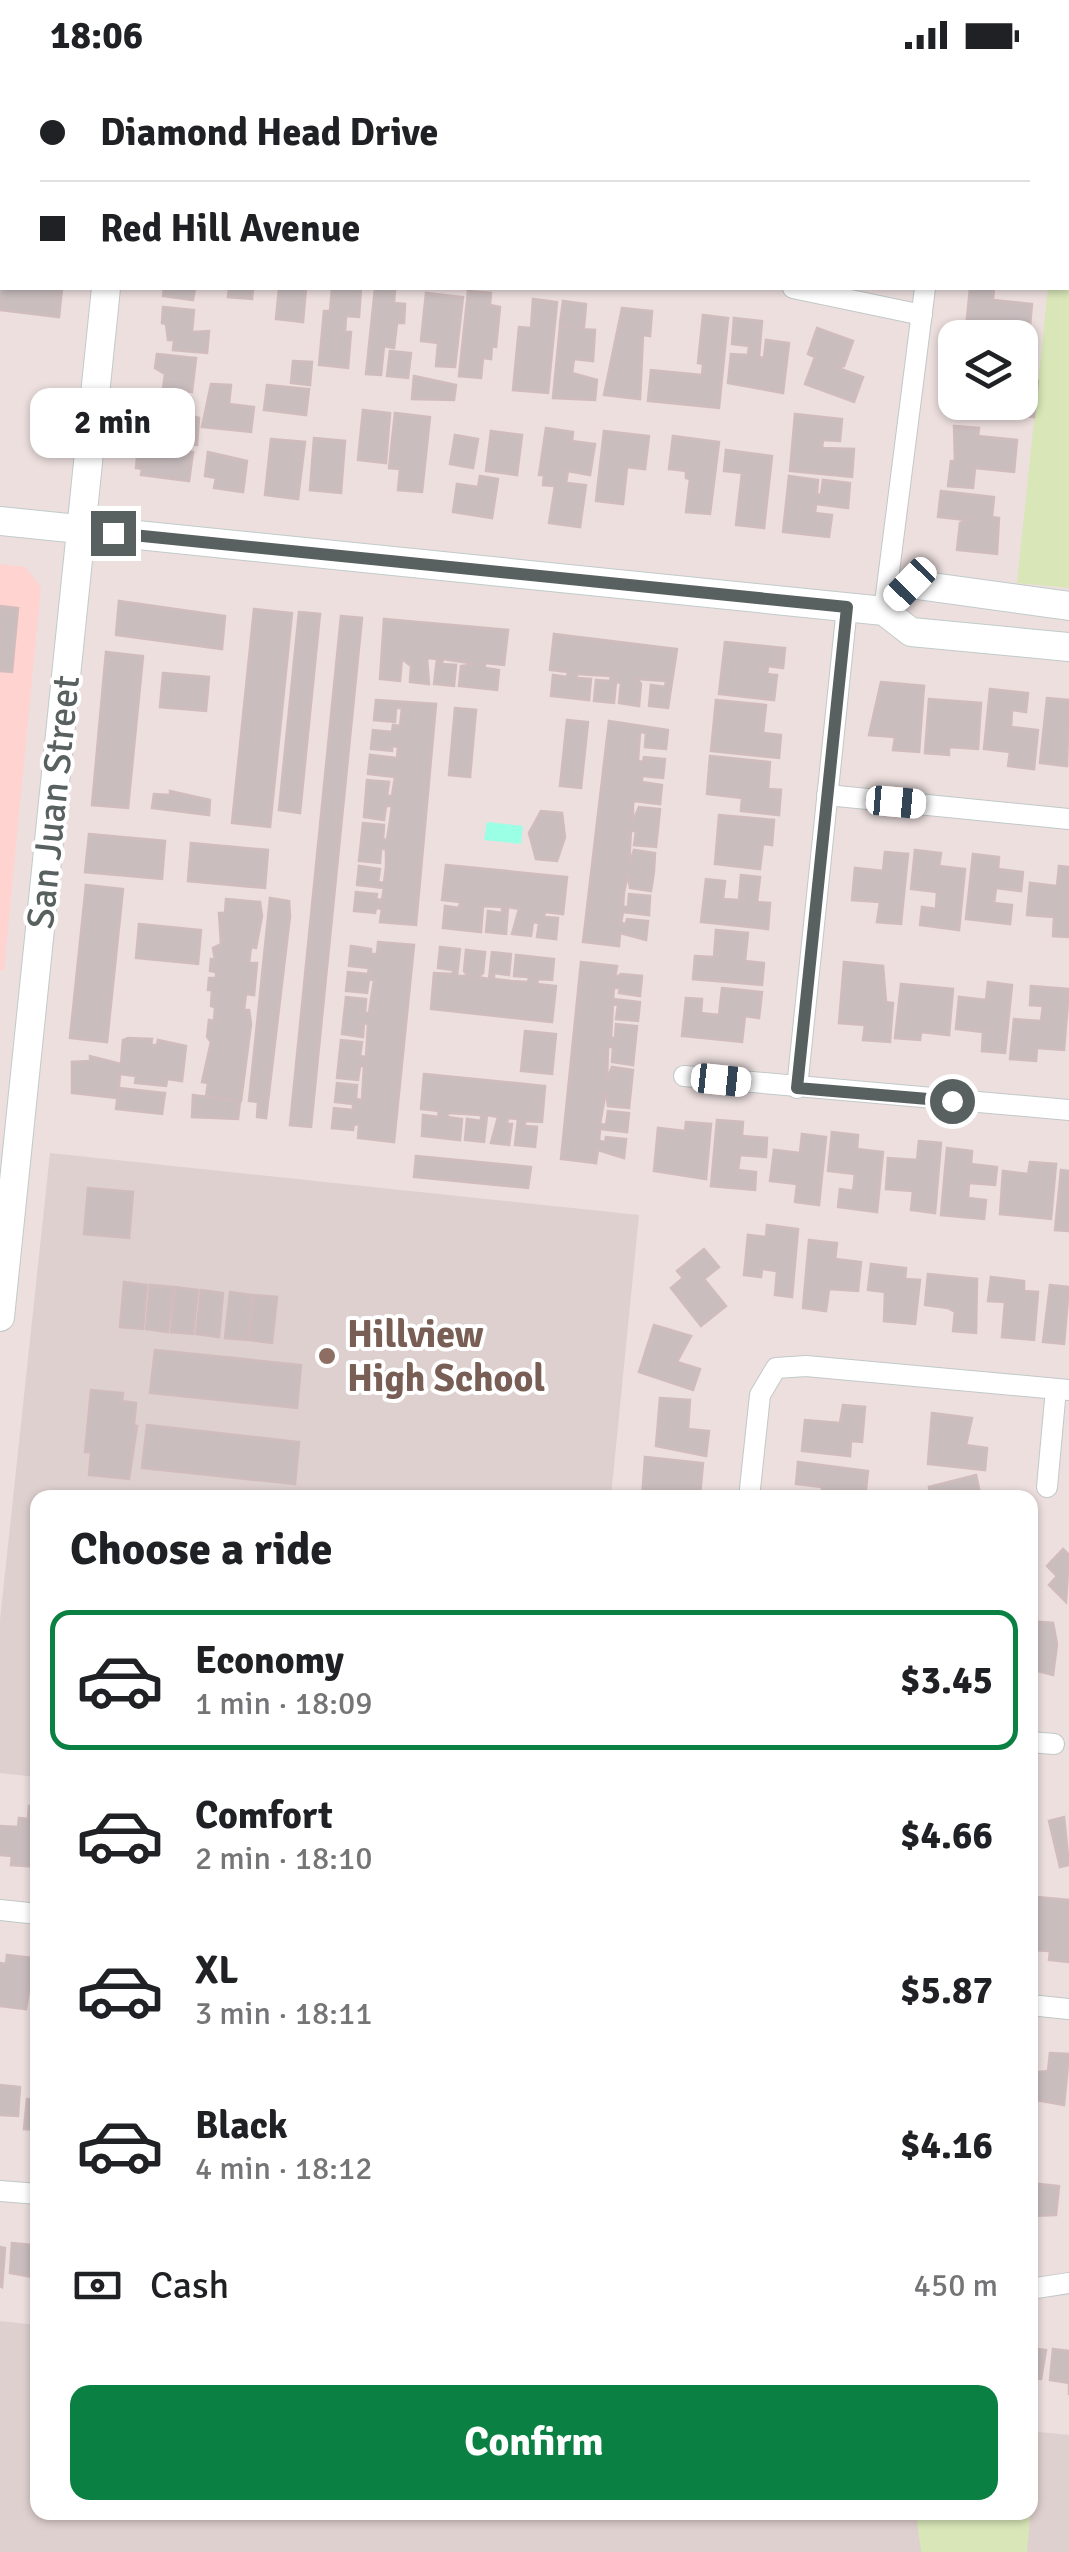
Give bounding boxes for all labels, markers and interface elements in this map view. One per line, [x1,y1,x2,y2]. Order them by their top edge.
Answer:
text: 18:06 [50,12,143,59]
text: Diamond Head Drive [100,109,438,156]
text: Red Hill Avenue [100,205,360,252]
map controls [938,320,1038,420]
button: layers [938,320,1038,420]
callout: 2 min [31,388,196,458]
text: 2 min [74,403,151,442]
route end [91,511,136,556]
car [878,552,942,616]
street label: San Juan Street [17,673,90,931]
car [865,784,927,820]
car [690,1062,752,1098]
route start [930,1079,975,1124]
place label: Hillview High School [347,1311,545,1402]
marker: Hillview High School [316,1345,338,1367]
text: Choose a ride [70,1522,333,1577]
icon: car [75,1635,165,1725]
text: Economy [195,1637,344,1684]
text: $3.45 [900,1657,993,1704]
text: 1 min · 18:09 [195,1684,373,1723]
icon: car [75,1790,165,1880]
text: Comfort [195,1792,333,1839]
text: $4.66 [900,1812,993,1859]
text: 2 min · 18:10 [195,1839,373,1878]
icon: car [75,1945,165,2035]
text: XL [195,1947,238,1994]
text: $5.87 [900,1967,993,2014]
text: 3 min · 18:11 [195,1994,373,2033]
icon: car [75,2100,165,2190]
text: Black [195,2102,288,2149]
text: $4.16 [900,2122,993,2169]
text: 4 min · 18:12 [195,2149,373,2188]
icon: cash [70,2258,125,2313]
text: Cash [150,2262,229,2309]
text: 450 m [914,2266,998,2305]
button: Confirm [70,2385,998,2500]

